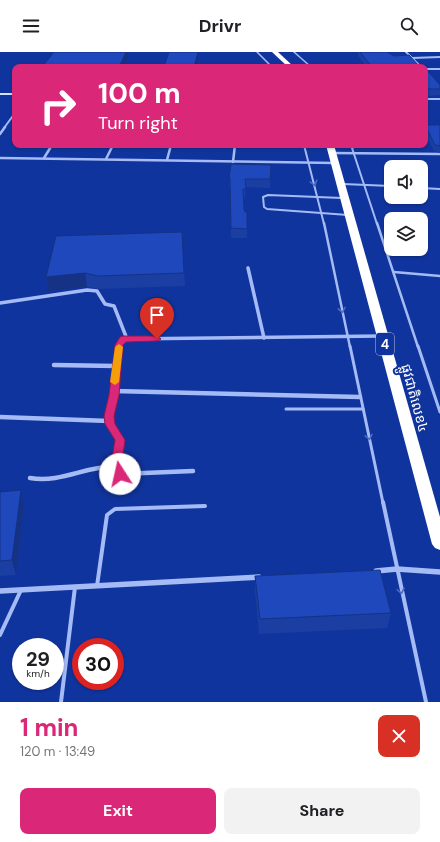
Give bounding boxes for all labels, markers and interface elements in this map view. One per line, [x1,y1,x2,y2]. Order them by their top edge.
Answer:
text: Drivr [199,14,241,38]
icon: menu [20,15,42,37]
icon: search [398,15,420,37]
text: 100 m [98,75,181,112]
icon: right [32,80,84,132]
text: Turn right [98,111,178,135]
map controls [384,160,428,256]
button: sound [384,160,428,204]
one-way arrow [309,179,318,186]
button: layers [384,212,428,256]
pin [140,298,174,339]
icon: arrive [146,304,168,326]
one-way arrow [337,306,345,313]
road number: 4 [376,333,394,355]
street label: ផ្លូវជាតិលេខ៤ [394,362,433,435]
one-way arrow [364,434,372,440]
position arrow [99,453,141,495]
one-way arrow [397,588,405,595]
speed limit sign: 30 [72,638,124,690]
text: 29 [26,646,50,672]
text: km/h [26,667,50,680]
text: 1 min [20,712,78,743]
button: close [378,715,420,757]
text: 120 m · 13:49 [20,743,95,760]
button: Exit [20,788,216,834]
button: Share [224,788,420,834]

